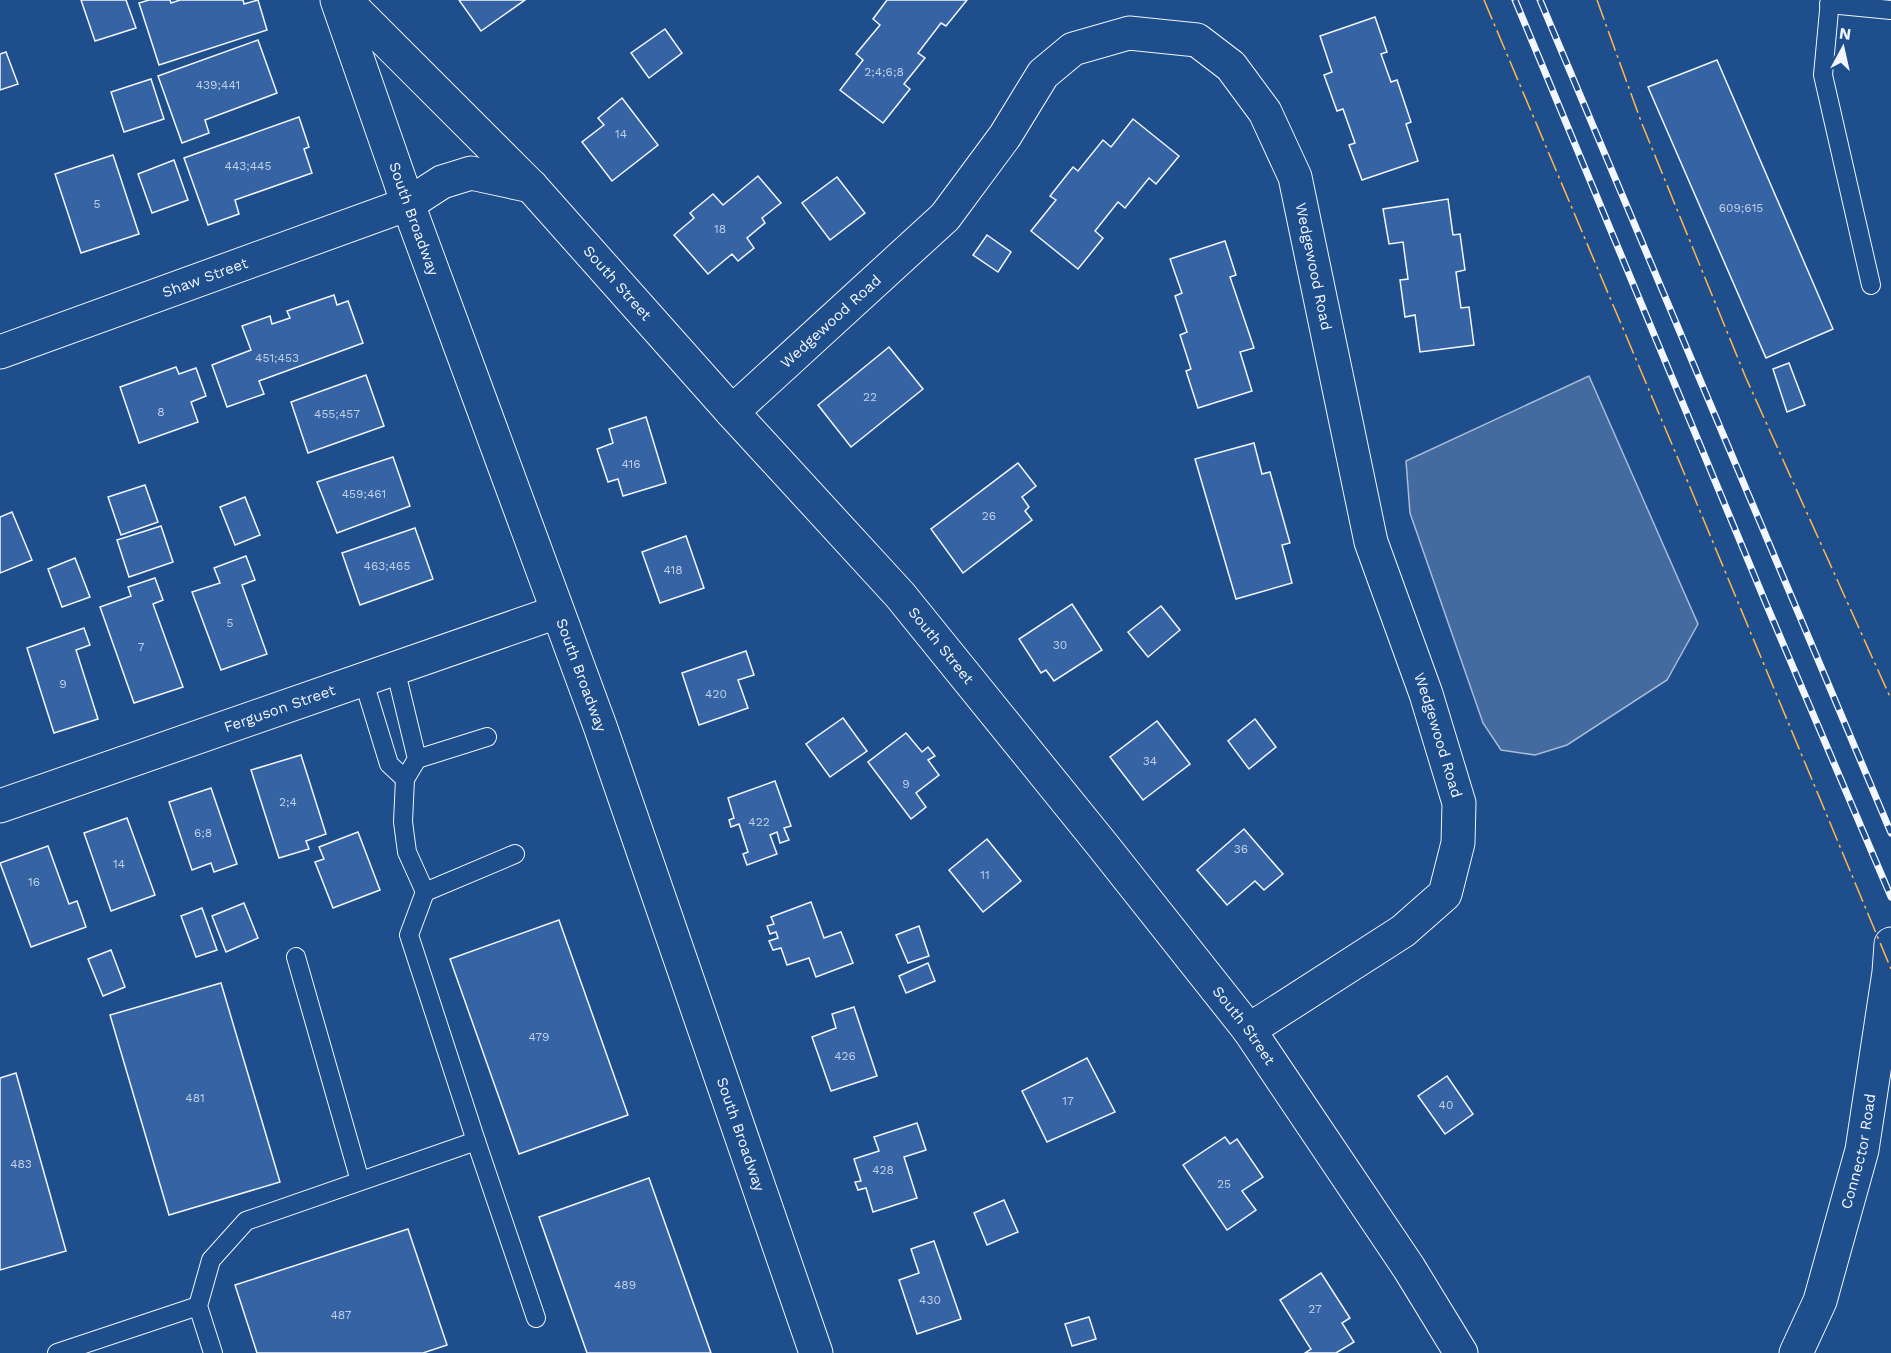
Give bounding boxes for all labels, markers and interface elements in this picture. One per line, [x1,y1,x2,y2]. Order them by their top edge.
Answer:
north arrow [1813,18,1873,78]
text: N [1838,23,1852,44]
house number: 2;4;6;8 [864,65,904,79]
house number: 439;441 [196,78,240,92]
house number: 14 [615,127,627,141]
house number: 443;445 [225,159,271,173]
street label: South Broadway [385,160,443,278]
house number: 5 [94,197,101,211]
street label: Wedgewood Road [1292,201,1336,332]
house number: 609;615 [1719,201,1763,215]
house number: 18 [714,222,726,236]
street label: South Street [579,242,656,325]
street label: Shaw Street [160,254,251,301]
street label: Wedgewood Road [777,271,885,372]
house number: 451;453 [255,351,299,365]
house number: 22 [863,390,877,404]
house number: 8 [157,405,165,419]
house number: 455;457 [314,407,360,421]
house number: 416 [621,457,641,471]
house number: 459;461 [342,487,386,501]
house number: 26 [982,509,996,523]
house number: 463;465 [364,559,410,573]
house number: 418 [663,563,683,577]
street label: South Street [904,603,978,688]
house number: 5 [227,616,234,630]
street label: South Broadway [552,616,610,734]
house number: 30 [1053,638,1067,652]
house number: 7 [138,640,145,654]
street label: Wedgewood Road [1410,670,1466,800]
house number: 9 [59,677,67,691]
street label: Ferguson Street [222,681,338,736]
house number: 420 [705,687,727,701]
house number: 34 [1143,754,1157,768]
house number: 9 [902,777,910,791]
house number: 2;4 [279,795,297,809]
house number: 422 [748,815,770,829]
house number: 6;8 [194,826,212,840]
house number: 36 [1234,842,1248,856]
house number: 14 [113,857,125,871]
house number: 11 [980,868,990,882]
house number: 16 [28,875,40,889]
street label: South Street [1209,982,1279,1069]
house number: 479 [529,1030,549,1044]
house number: 426 [834,1049,856,1063]
street label: South Broadway [713,1075,769,1194]
house number: 481 [185,1091,205,1105]
street label: Connector Road [1837,1092,1879,1211]
house number: 17 [1062,1094,1074,1108]
house number: 40 [1439,1098,1453,1112]
house number: 483 [10,1157,32,1171]
house number: 428 [872,1163,894,1177]
house number: 25 [1217,1177,1231,1191]
house number: 489 [614,1278,636,1292]
house number: 430 [919,1293,941,1307]
house number: 27 [1308,1302,1322,1316]
house number: 487 [331,1308,352,1322]

